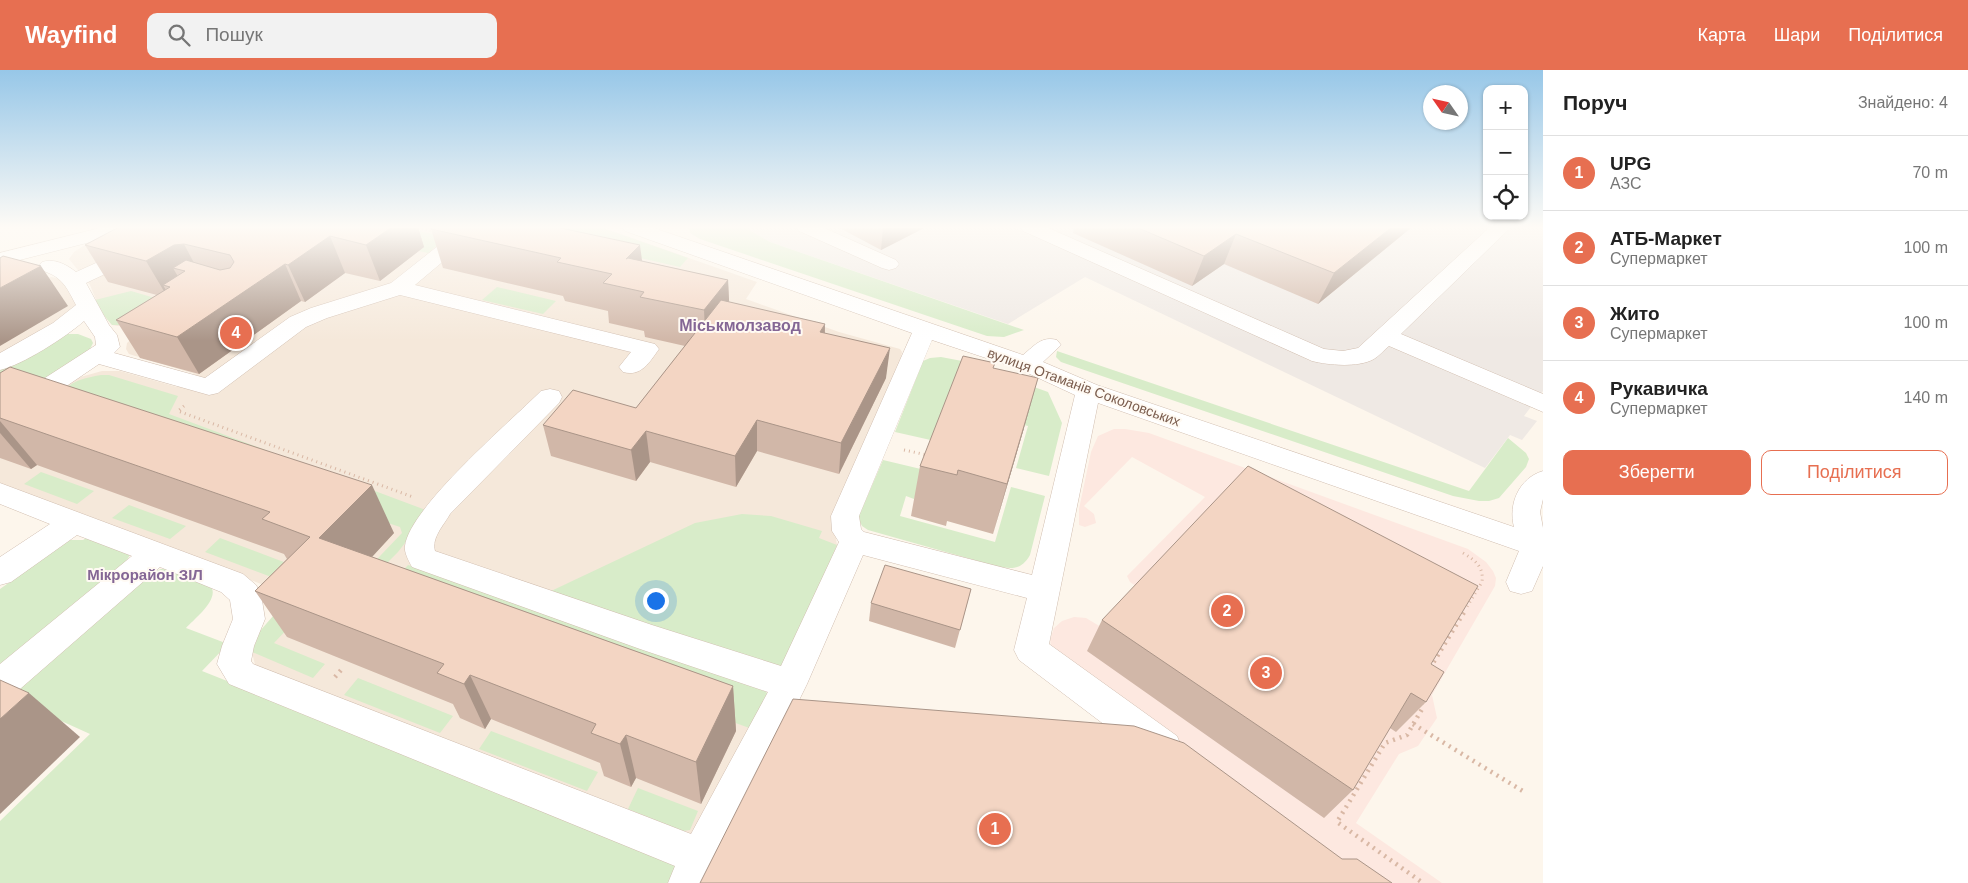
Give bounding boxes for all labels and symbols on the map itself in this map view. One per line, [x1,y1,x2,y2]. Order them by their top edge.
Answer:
north arrow [1423,85,1468,130]
pin: 4 [220,314,252,352]
district label: Міськмолзавод [679,317,801,334]
street label: вулиця Отаманів Соколовських [985,345,1183,429]
district label: Мікрорайон ЗІЛ [87,566,203,583]
your location [643,588,669,614]
pin: 2 [1211,592,1243,630]
pin: 3 [1250,654,1282,692]
pin: 1 [979,810,1011,848]

